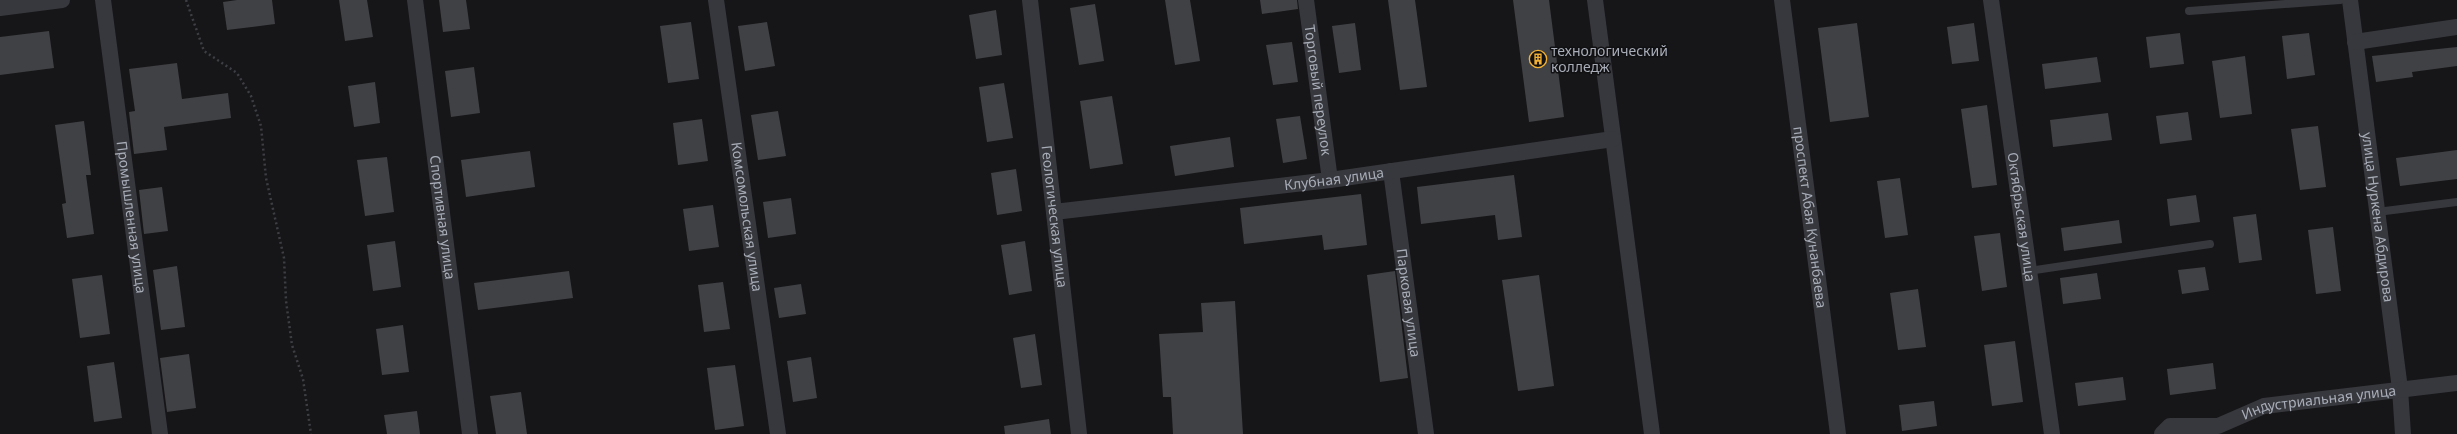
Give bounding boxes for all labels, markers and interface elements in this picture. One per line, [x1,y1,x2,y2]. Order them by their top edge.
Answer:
street label: Торговый переулок [1300,24,1337,157]
place label: технологический колледж [1551,41,1668,76]
building icon: технологический колледж [1528,49,1548,69]
street label: проспект Абая Кунанбаева [1789,125,1832,309]
street label: улица Нуркена Абдирова [2358,131,2399,303]
street label: Промышленная улица [113,140,151,294]
street label: Комсомольская улица [727,141,768,293]
street label: Геологическая улица [1037,144,1072,289]
street label: Октябрьская улица [2003,151,2040,283]
street label: Спортивная улица [426,154,460,280]
street label: Клубная улица [1283,162,1385,194]
street label: Парковая улица [1392,247,1426,358]
street label: Индустриальная улица [2238,380,2397,424]

